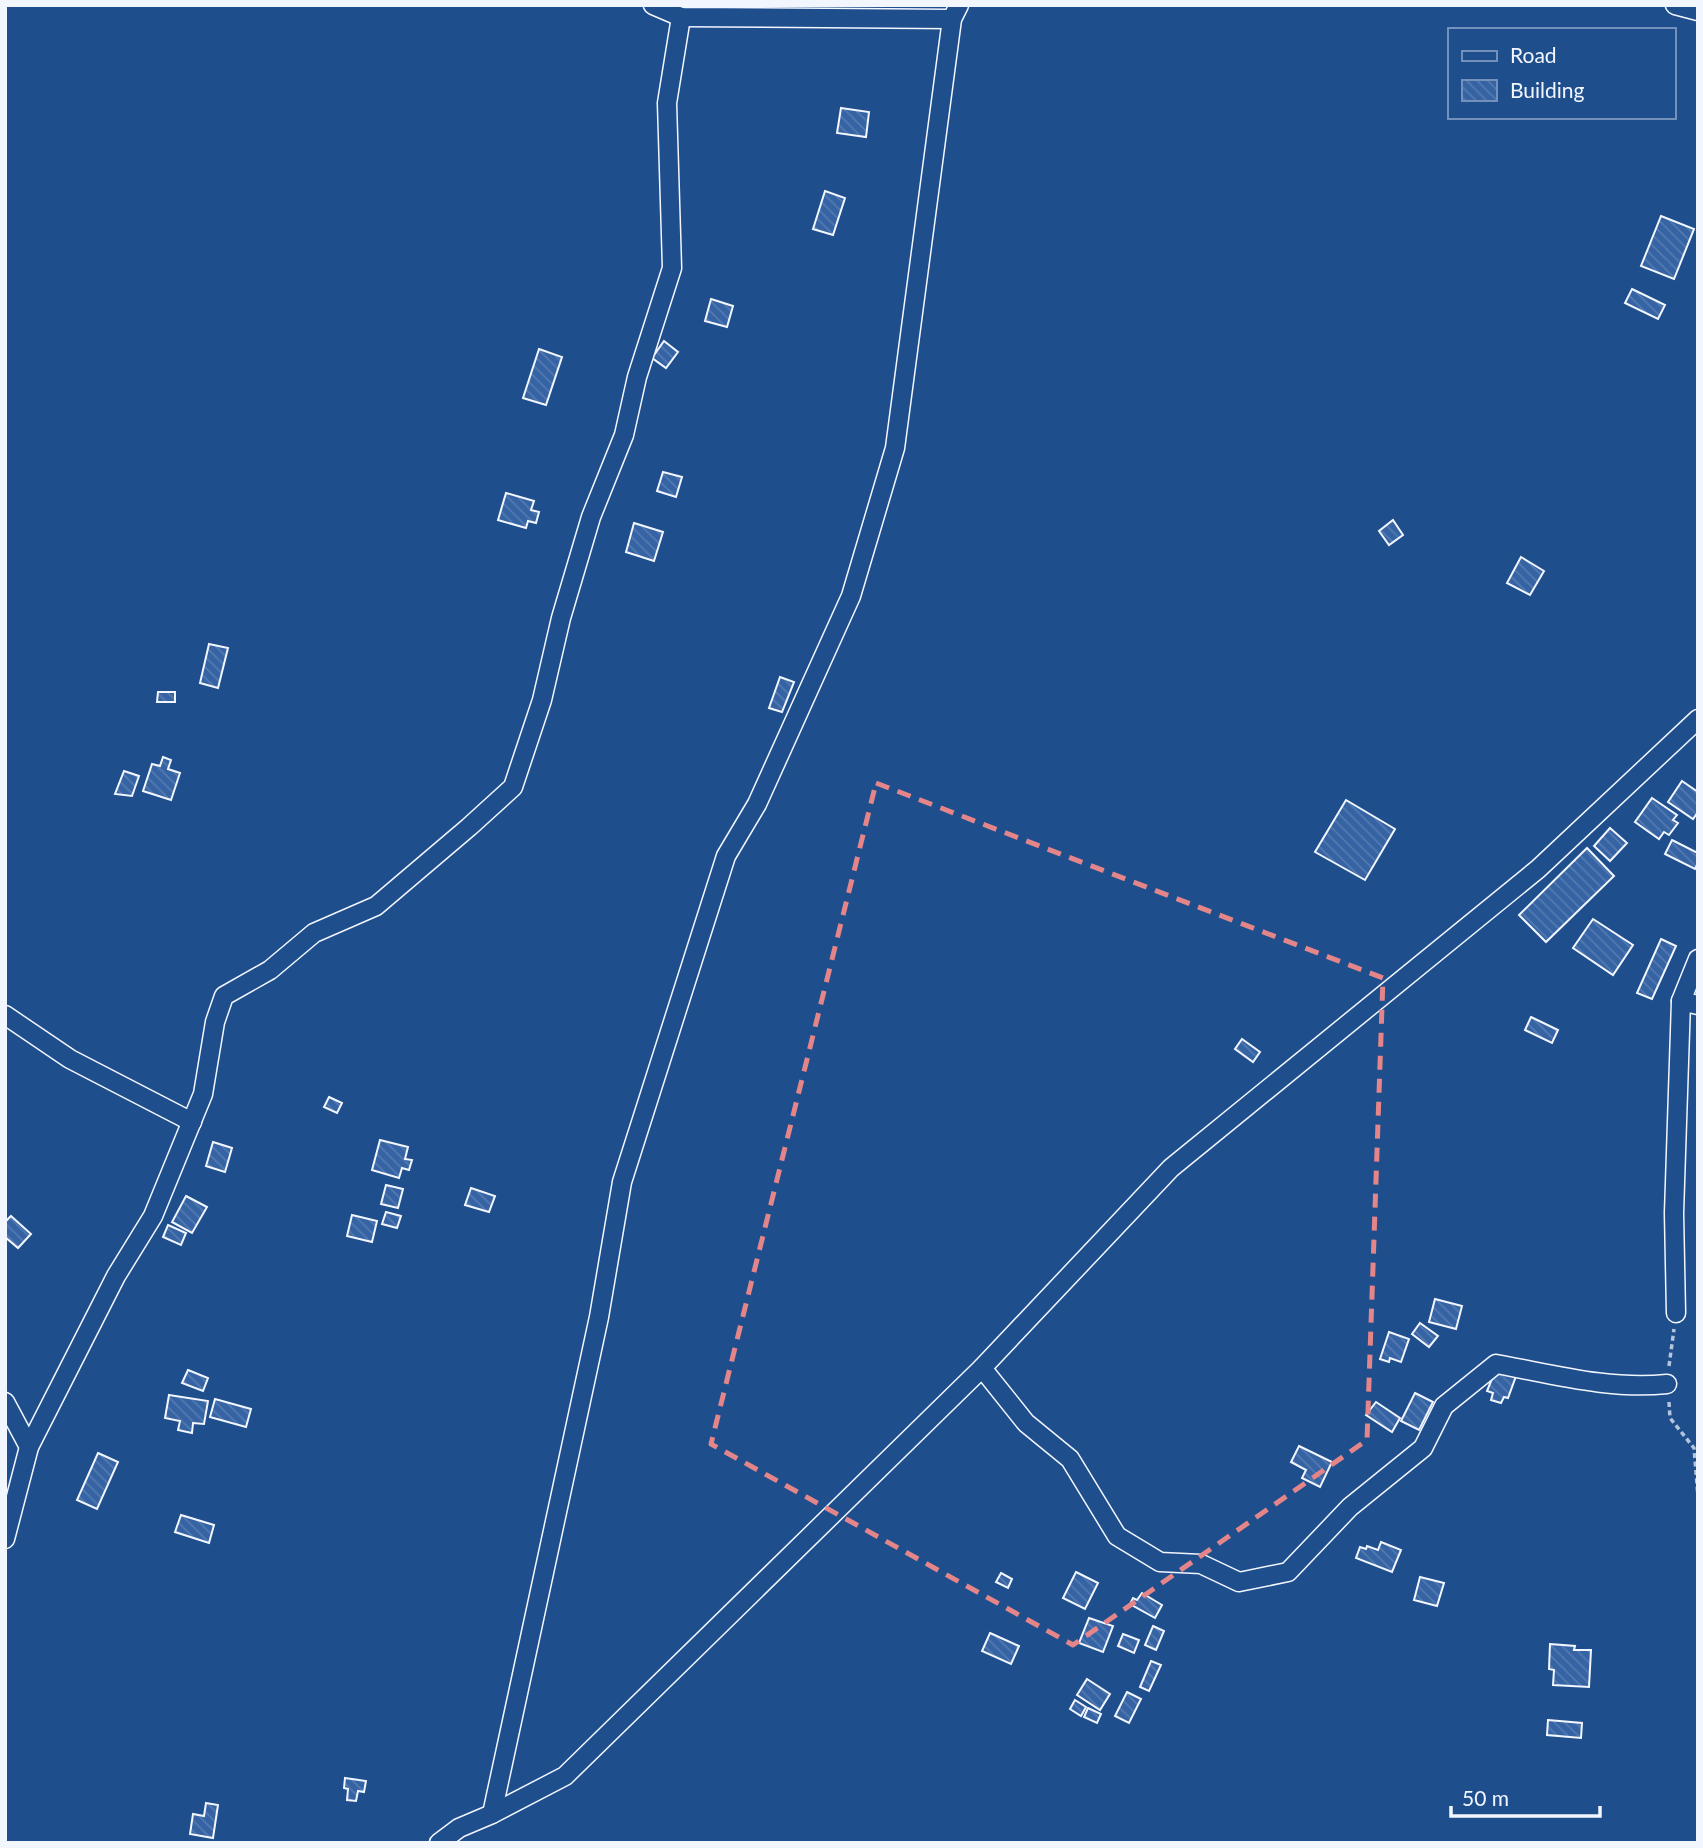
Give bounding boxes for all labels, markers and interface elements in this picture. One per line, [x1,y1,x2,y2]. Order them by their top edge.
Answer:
legend [1448,28,1675,119]
text: Road [1510,42,1557,67]
text: Building [1510,77,1585,102]
scale bar [1451,1774,1600,1818]
text: 50 m [1462,1785,1509,1810]

